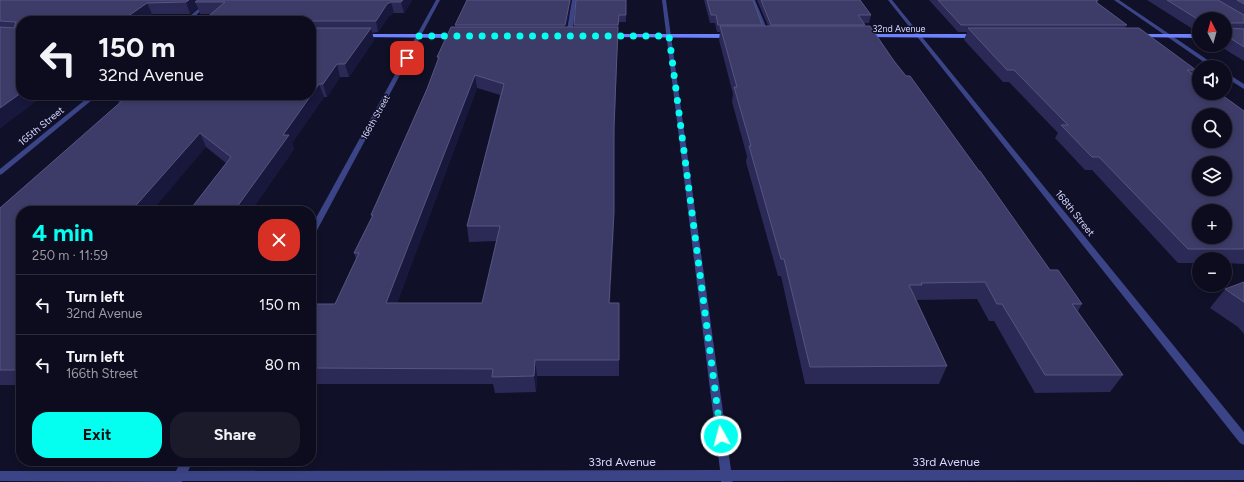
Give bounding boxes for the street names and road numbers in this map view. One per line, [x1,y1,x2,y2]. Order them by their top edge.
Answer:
street label: 32nd Avenue [873,23,926,34]
street label: 166th Street [358,92,392,141]
street label: 165th Street [15,103,67,148]
street label: 168th Street [1052,187,1098,239]
street label: 33rd Avenue [588,455,656,469]
street label: 33rd Avenue [912,455,980,469]

